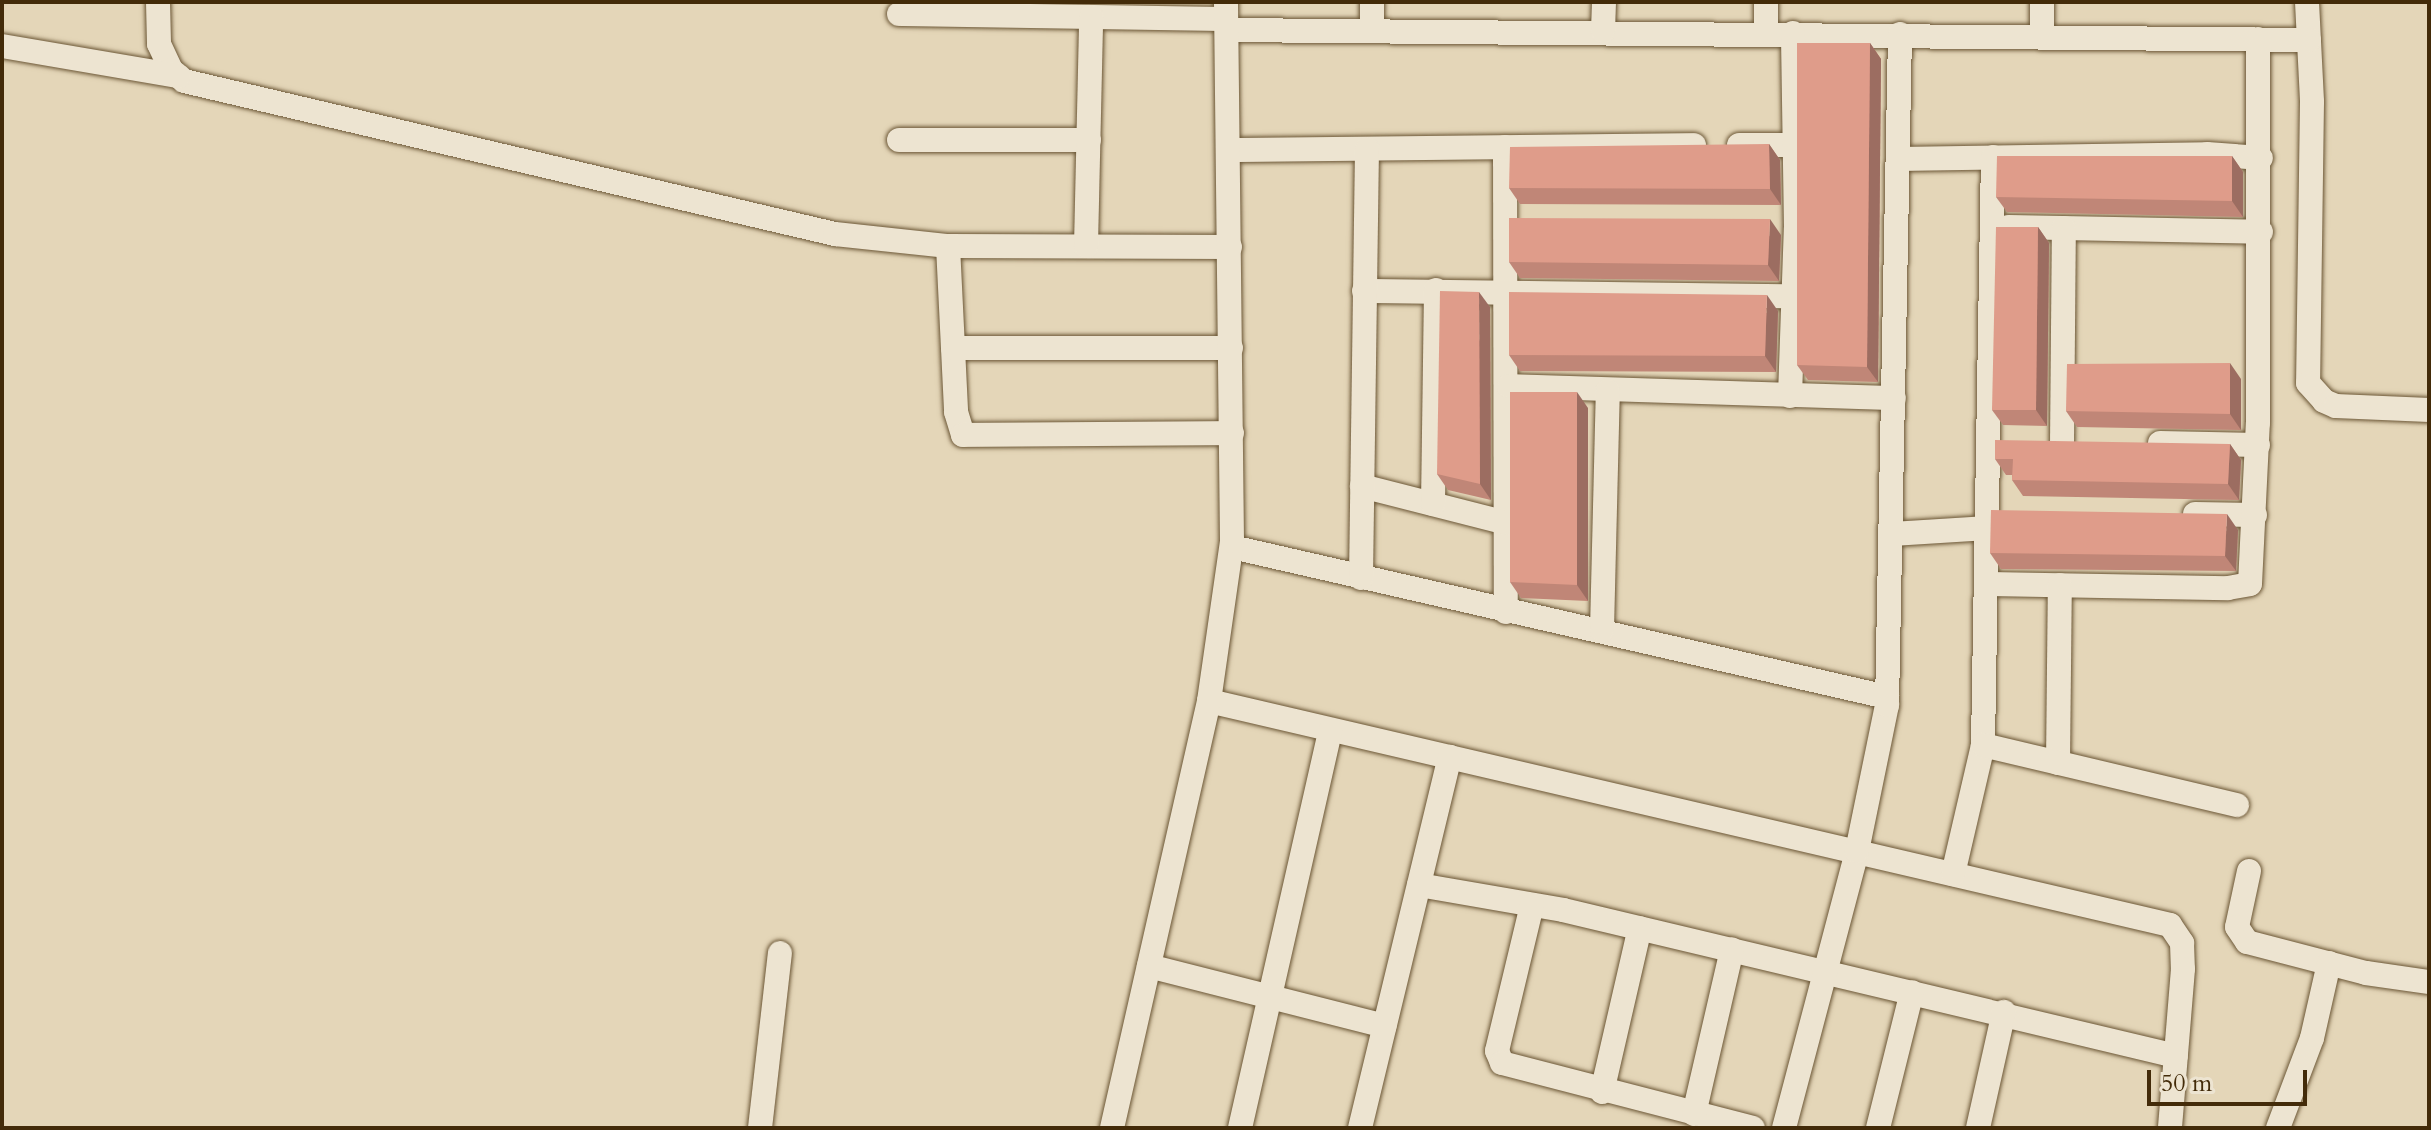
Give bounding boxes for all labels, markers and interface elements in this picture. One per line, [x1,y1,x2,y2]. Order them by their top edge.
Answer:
scale bar [2151,1054,2311,1104]
text: 50 m [2161,1067,2212,1100]

